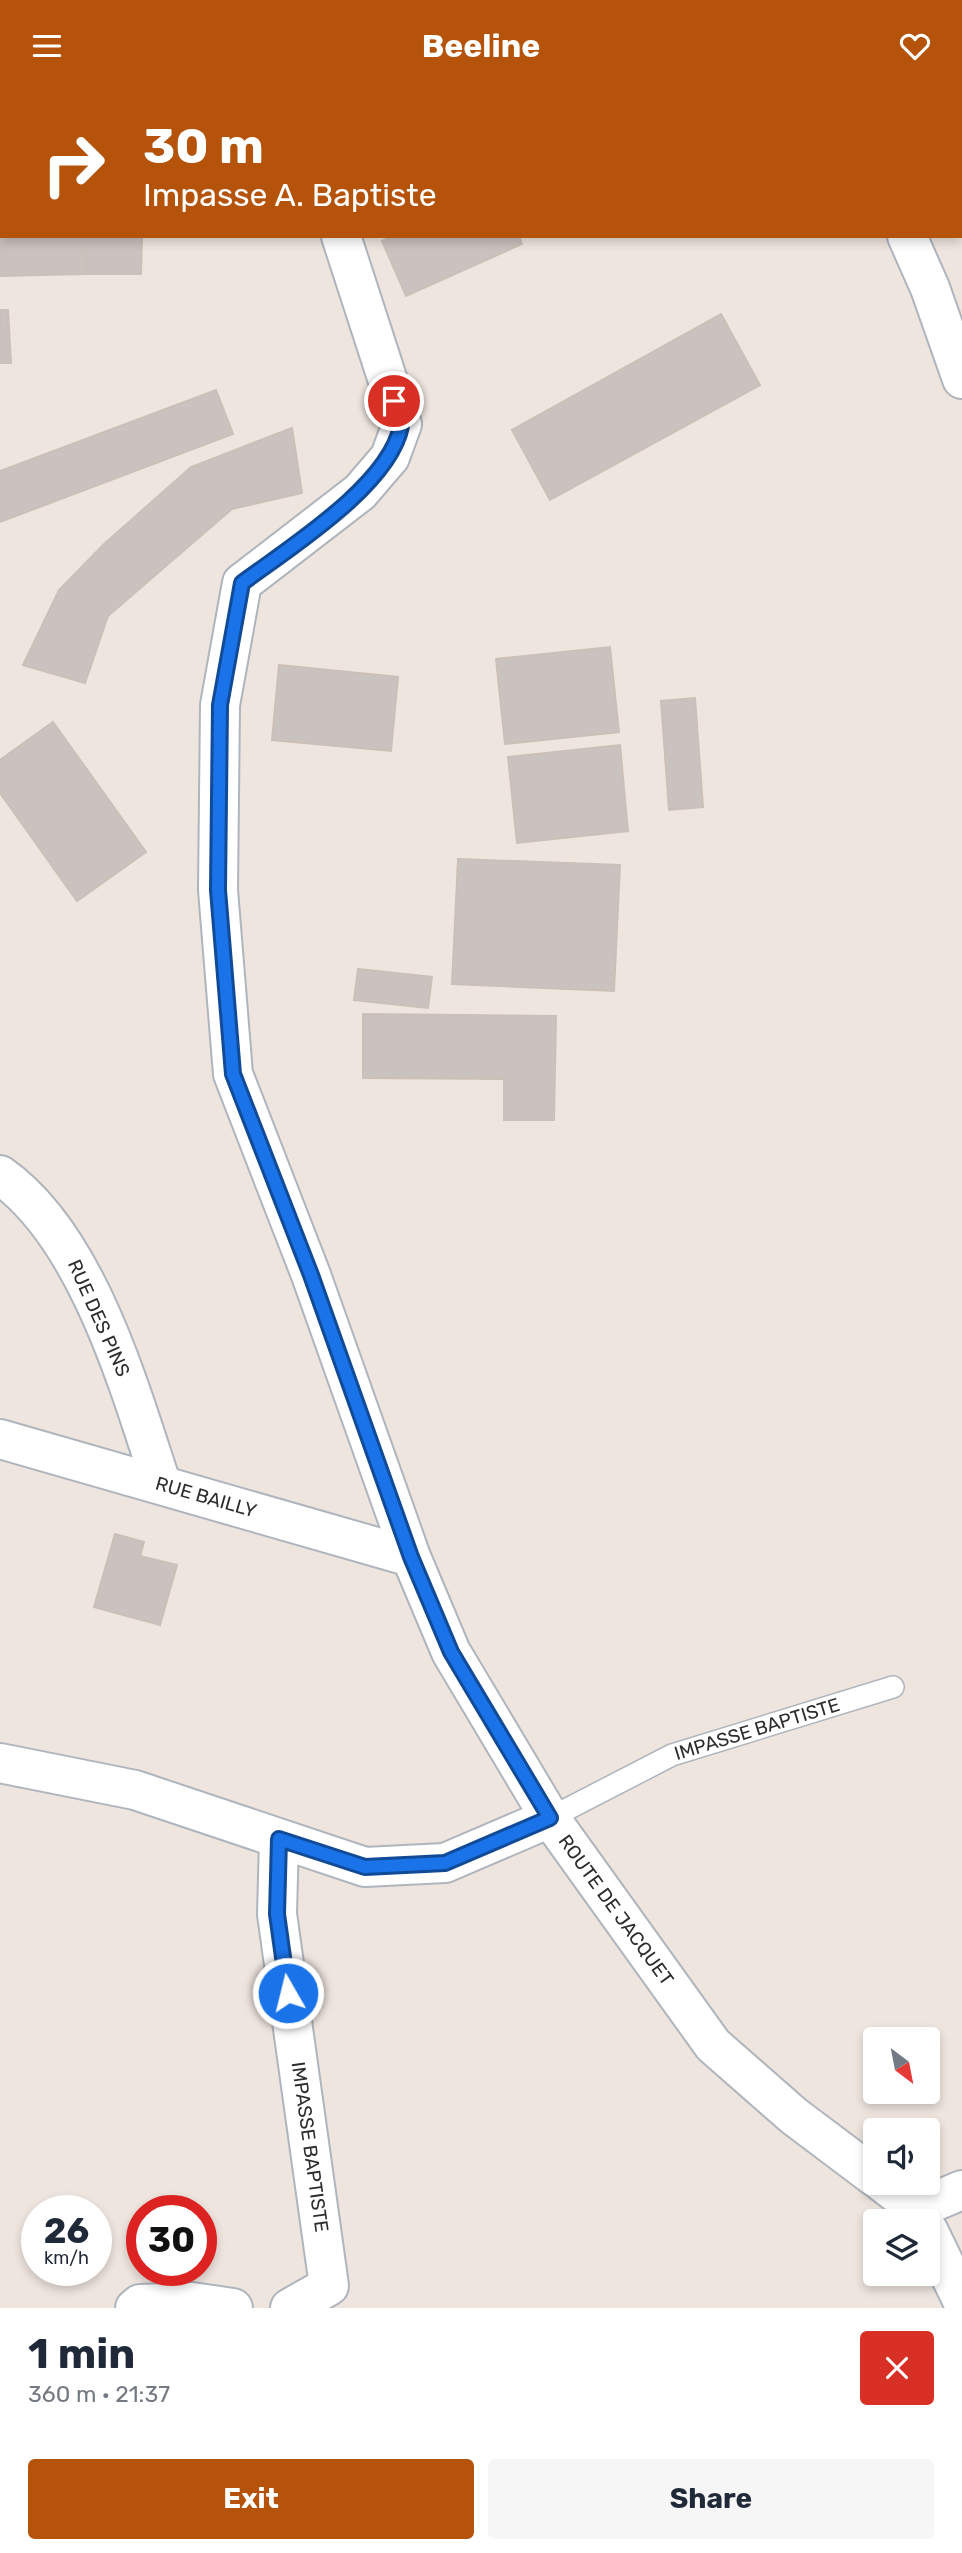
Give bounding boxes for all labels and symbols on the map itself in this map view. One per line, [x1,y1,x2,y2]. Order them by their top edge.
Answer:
pin [364,371,424,431]
street label: RUE DES PINS [63,1256,135,1380]
street label: RUE BAILLY [153,1472,259,1522]
street label: IMPASSE BAPTISTE [671,1693,843,1765]
street label: ROUTE DE JACQUET [554,1830,678,1990]
position arrow [251,1956,325,2030]
north arrow [863,2027,940,2103]
street label: IMPASSE BAPTISTE [287,2060,333,2234]
speed limit sign: 30 [126,2195,217,2286]

